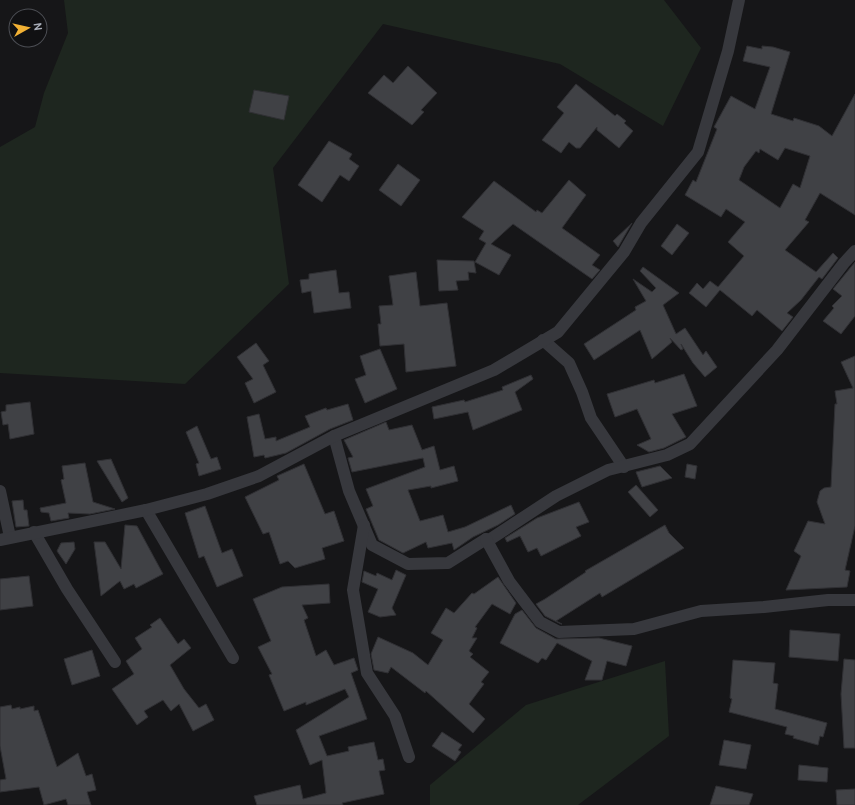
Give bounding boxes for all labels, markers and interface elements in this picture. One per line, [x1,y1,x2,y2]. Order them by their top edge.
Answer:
north arrow [8,8,48,48]
text: N [29,22,44,32]

